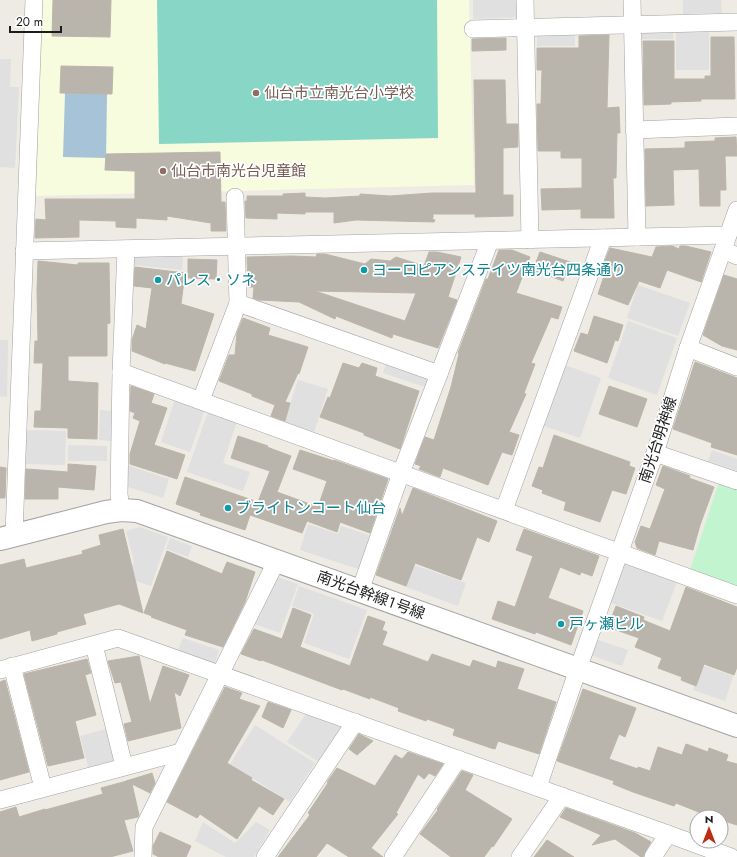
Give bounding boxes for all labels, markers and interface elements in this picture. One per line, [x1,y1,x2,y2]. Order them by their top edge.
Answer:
scale bar [10,8,61,34]
text: 20 m [16,13,43,31]
place label: 仙台市立南光台小学校 [264,82,414,104]
marker: 仙台市立南光台小学校 [251,88,261,98]
place label: 仙台市南光台児童館 [171,160,306,182]
marker: 仙台市南光台児童館 [158,166,168,176]
place label: ヨーロピアンステイツ南光台四条通り [372,259,626,281]
marker: ヨーロピアンステイツ南光台四条通り [359,265,369,275]
place label: パレス・ソネ [166,269,256,291]
marker: パレス・ソネ [153,275,163,285]
street label: 南光台明神線 [634,394,682,486]
place label: ブライトンコート仙台 [236,497,386,519]
marker: ブライトンコート仙台 [223,503,233,513]
street label: 南光台幹線１号線 [314,565,428,625]
place label: 戸ヶ瀬ビル [569,613,644,635]
marker: 戸ヶ瀬ビル [556,619,566,629]
north arrow [689,809,729,849]
text: N [705,811,713,827]

